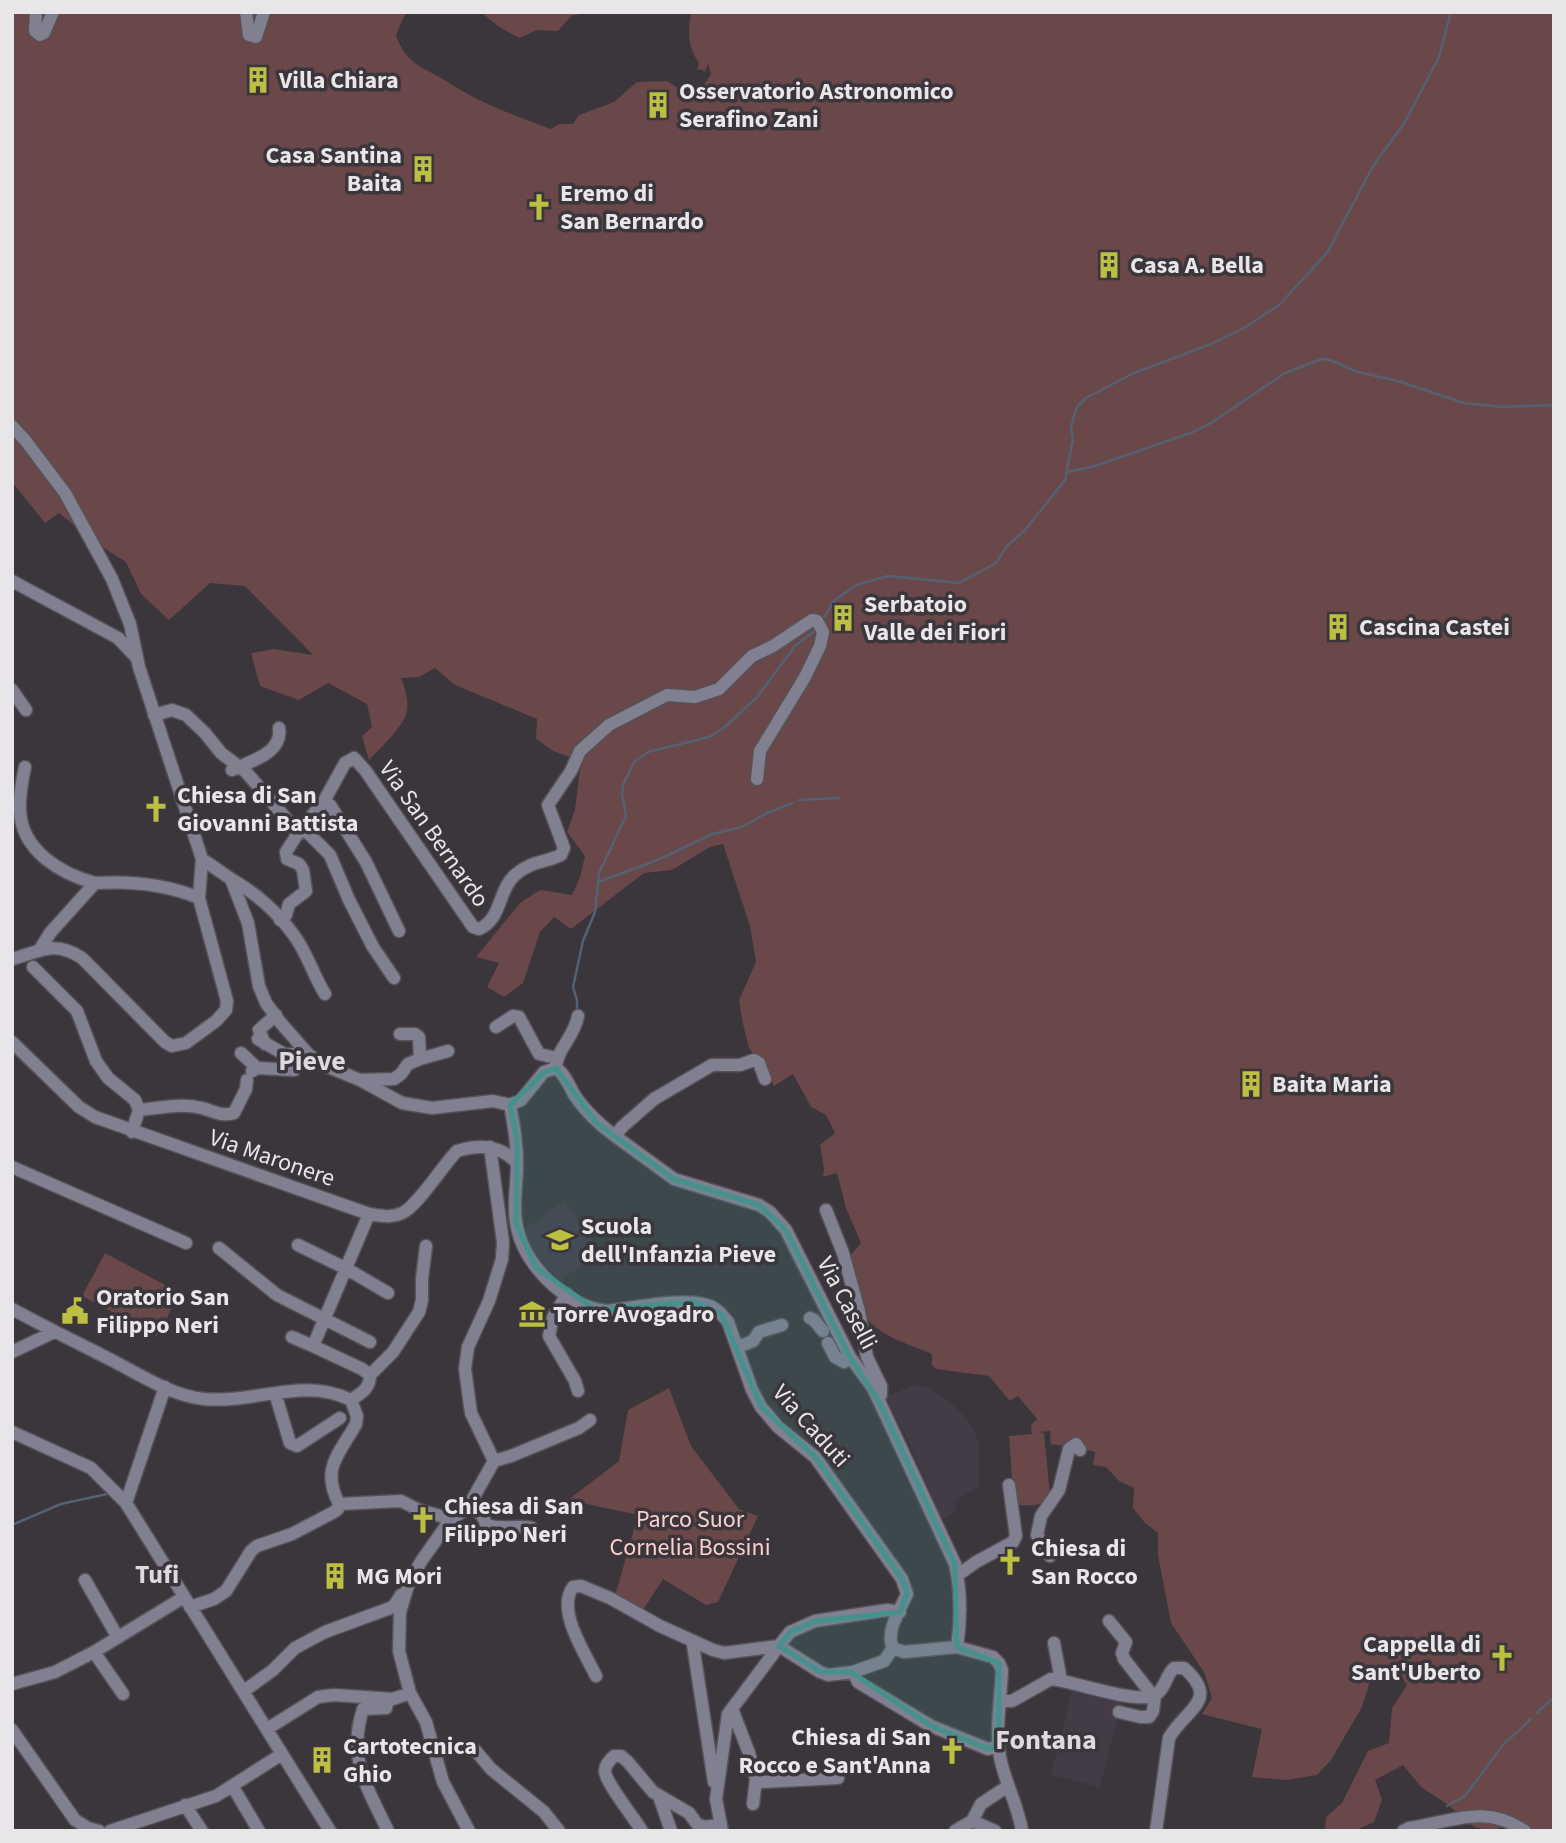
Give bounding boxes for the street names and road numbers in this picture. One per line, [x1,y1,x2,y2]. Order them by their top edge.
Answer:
street label: Via San Bernardo [370,754,498,914]
street label: Via Maronere [204,1120,340,1196]
street label: Via Caselli [808,1250,886,1356]
street label: Via Caduti [764,1377,858,1475]

